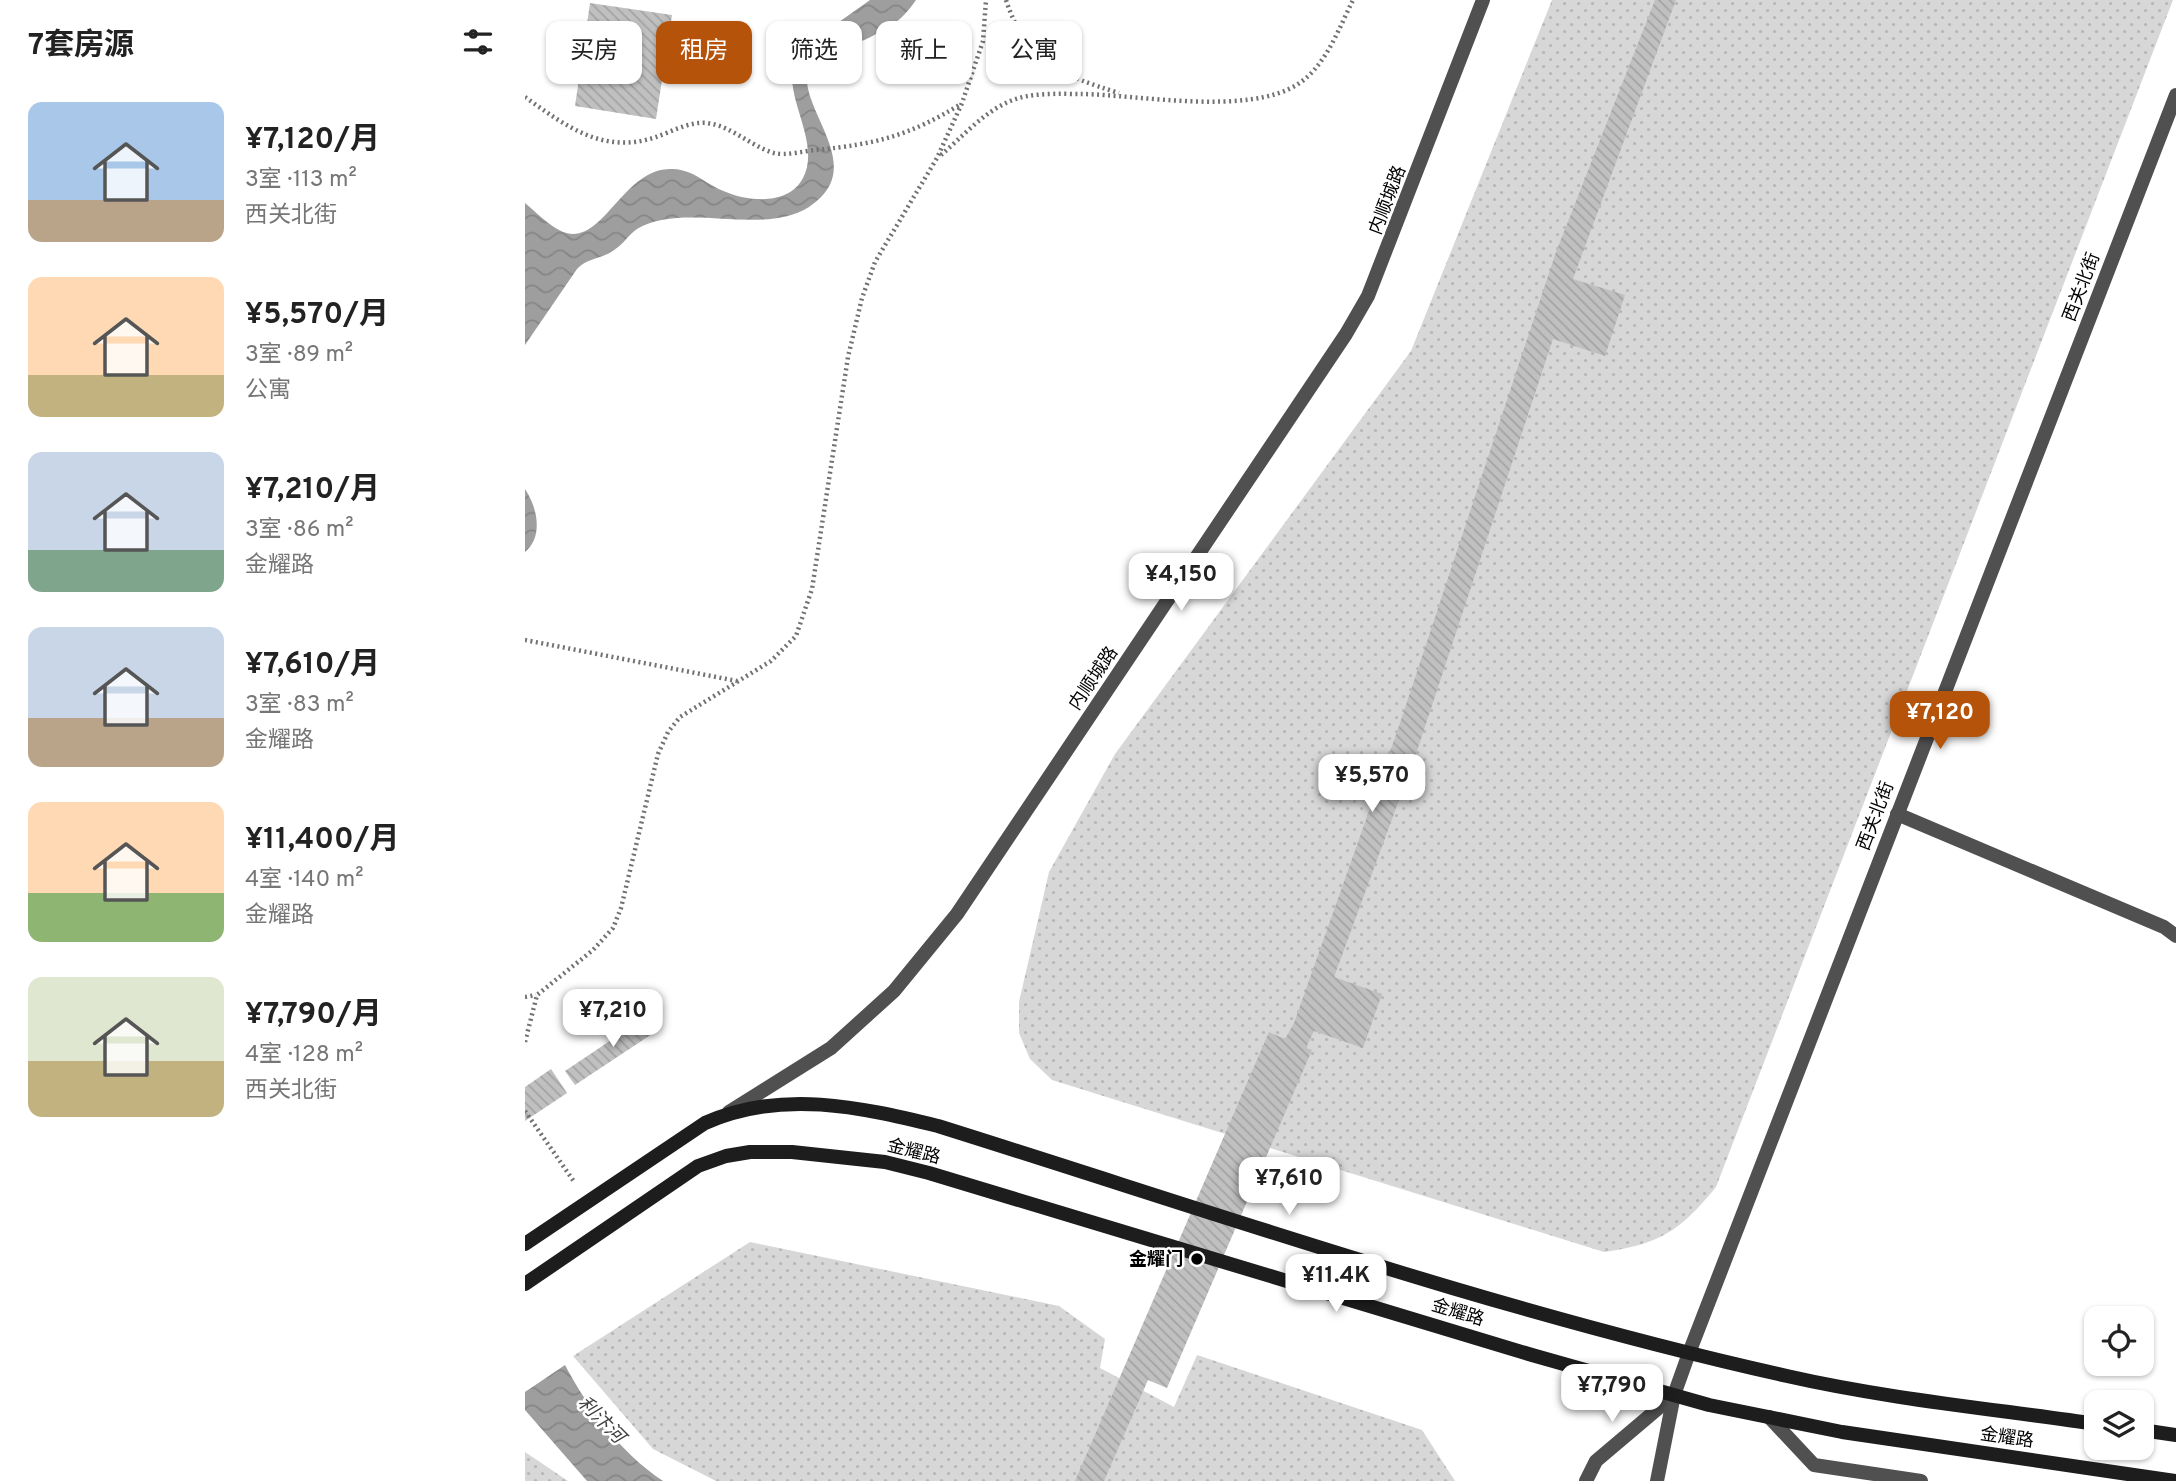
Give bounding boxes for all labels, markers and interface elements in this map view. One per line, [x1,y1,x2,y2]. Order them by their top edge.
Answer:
chip: 买房 [546,21,642,84]
chip: 租房 [656,21,752,84]
chip: 筛选 [766,21,862,84]
chip: 新上 [876,21,972,84]
chip: 公寓 [986,21,1082,84]
icon: filters [459,23,497,61]
text: 7套房源 [28,28,134,65]
text: ¥7,120/月 [245,122,380,159]
icon: home [84,130,168,214]
street label: 内顺城路 [1365,163,1412,238]
text: 3室 · 113 m² [245,166,357,195]
text: 西关北街 [245,202,337,231]
street label: 西关北街 [2059,250,2106,325]
text: ¥5,570/月 [245,297,389,334]
icon: home [84,305,168,389]
text: 3室 · 89 m² [245,341,353,370]
text: 公寓 [245,377,291,406]
text: ¥7,210/月 [245,472,380,509]
icon: home [84,480,168,564]
text: 3室 · 86 m² [245,516,354,545]
text: 金耀路 [245,552,314,581]
pin: ¥4,150 [1124,554,1238,613]
text: ¥4,150 [1145,561,1217,590]
street label: 内顺城路 [1065,643,1124,715]
text: ¥7,610/月 [245,647,380,684]
icon: home [84,655,168,739]
text: 3室 · 83 m² [245,691,354,720]
pin: ¥7,120 [1883,692,1997,751]
text: ¥7,120 [1906,699,1974,728]
text: 金耀路 [245,727,314,756]
pin: ¥5,570 [1315,754,1429,814]
text: ¥5,570 [1334,762,1410,791]
street label: 西关北街 [1853,779,1900,854]
text: ¥11,400/月 [245,822,400,859]
icon: home [84,830,168,914]
text: 4室 · 140 m² [245,866,363,895]
text: 金耀路 [245,902,314,931]
pin: ¥7,210 [556,990,670,1049]
text: ¥7,790/月 [245,997,382,1034]
text: ¥7,210 [579,997,647,1026]
icon: home [84,1005,168,1089]
text: 4室 · 128 m² [245,1041,363,1070]
text: 西关北街 [245,1077,337,1106]
street label: 金耀路 [885,1135,943,1170]
pin: ¥7,610 [1232,1158,1346,1217]
text: ¥7,610 [1255,1165,1323,1194]
place label: 金耀门 [1129,1249,1183,1272]
marker: 金耀门 [1189,1251,1205,1267]
pin: ¥11.4K [1279,1254,1393,1314]
text: ¥11.4K [1301,1262,1371,1291]
street label: 金耀路 [1428,1295,1487,1332]
map controls [2084,1306,2154,1460]
button: locate [2084,1306,2154,1376]
pin: ¥7,790 [1555,1364,1669,1424]
text: ¥7,790 [1577,1372,1647,1401]
button: layers [2084,1390,2154,1460]
water label: 利汴河 [572,1392,632,1452]
street label: 金耀路 [1978,1423,2035,1454]

